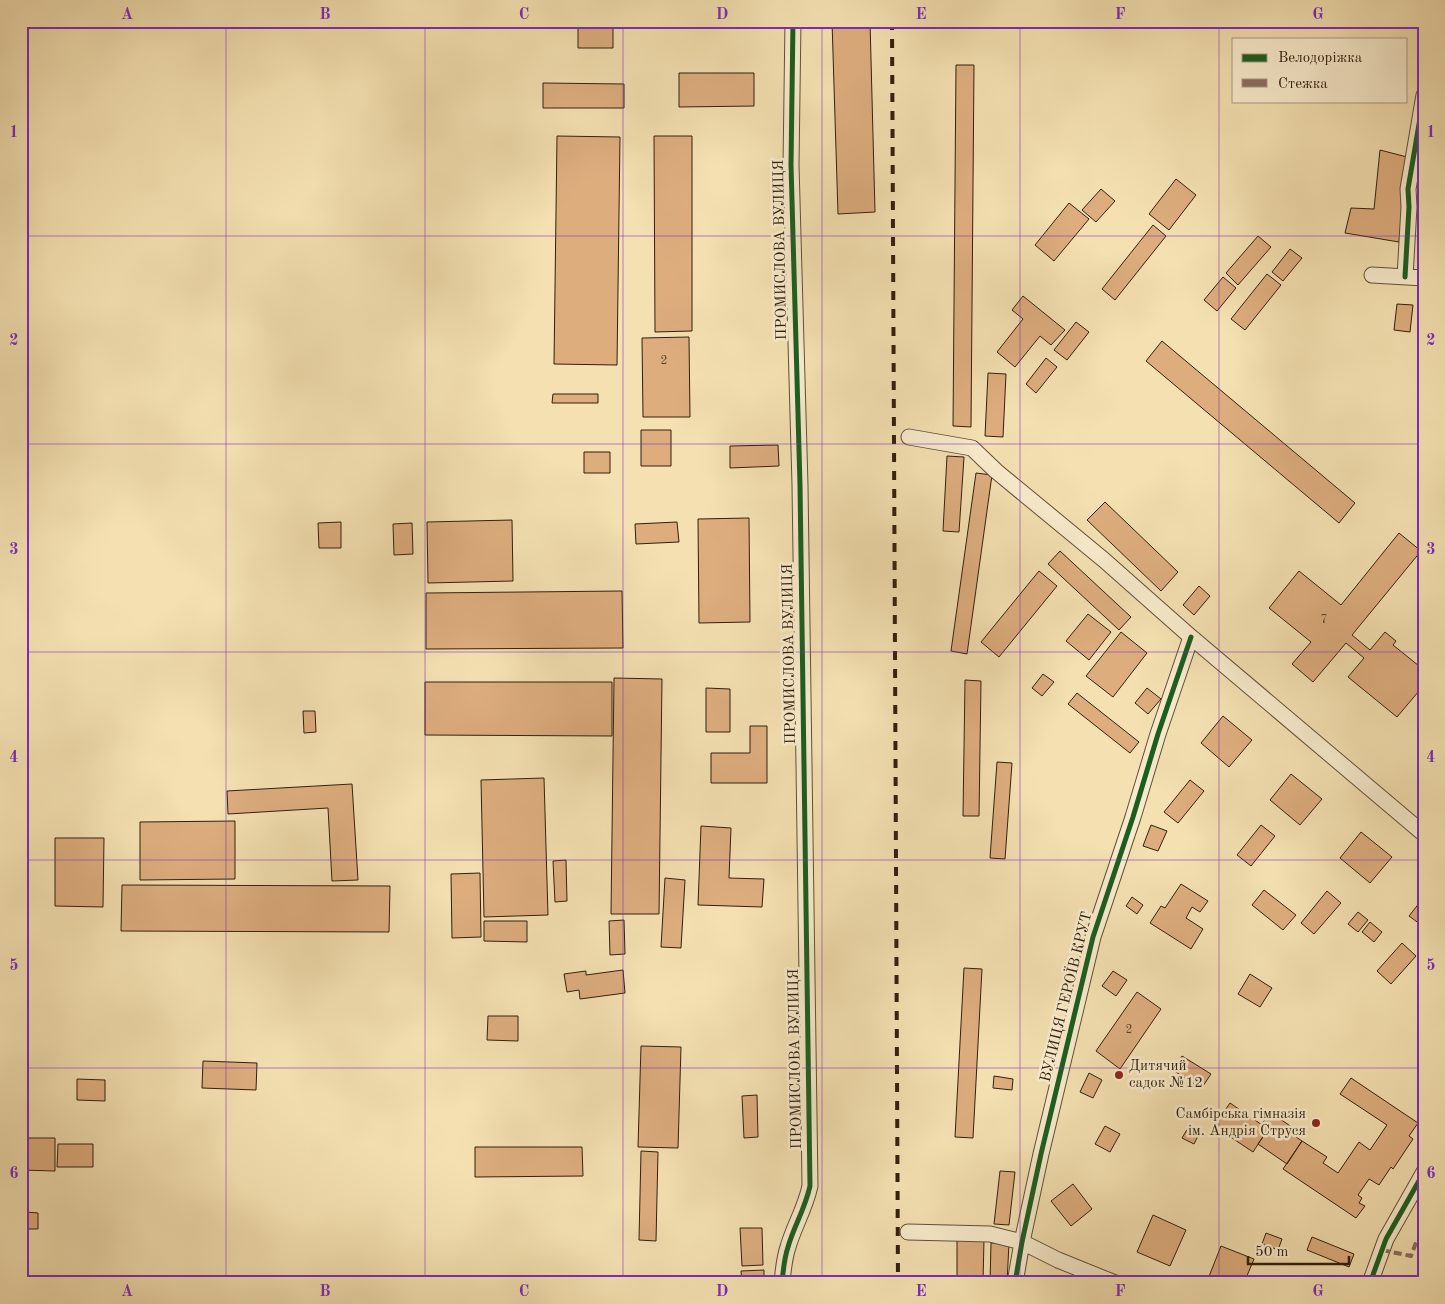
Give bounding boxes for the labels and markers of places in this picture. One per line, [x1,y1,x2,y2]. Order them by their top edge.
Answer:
place label: Дитячий садок №12 [1129,1059,1203,1091]
marker: Дитячий садок №12 [1113,1069,1125,1081]
place label: Самбірська гімназія ім. Андрія Струся [1176,1107,1306,1139]
marker: Самбірська гімназія ім. Андрія Струся [1310,1117,1322,1129]

